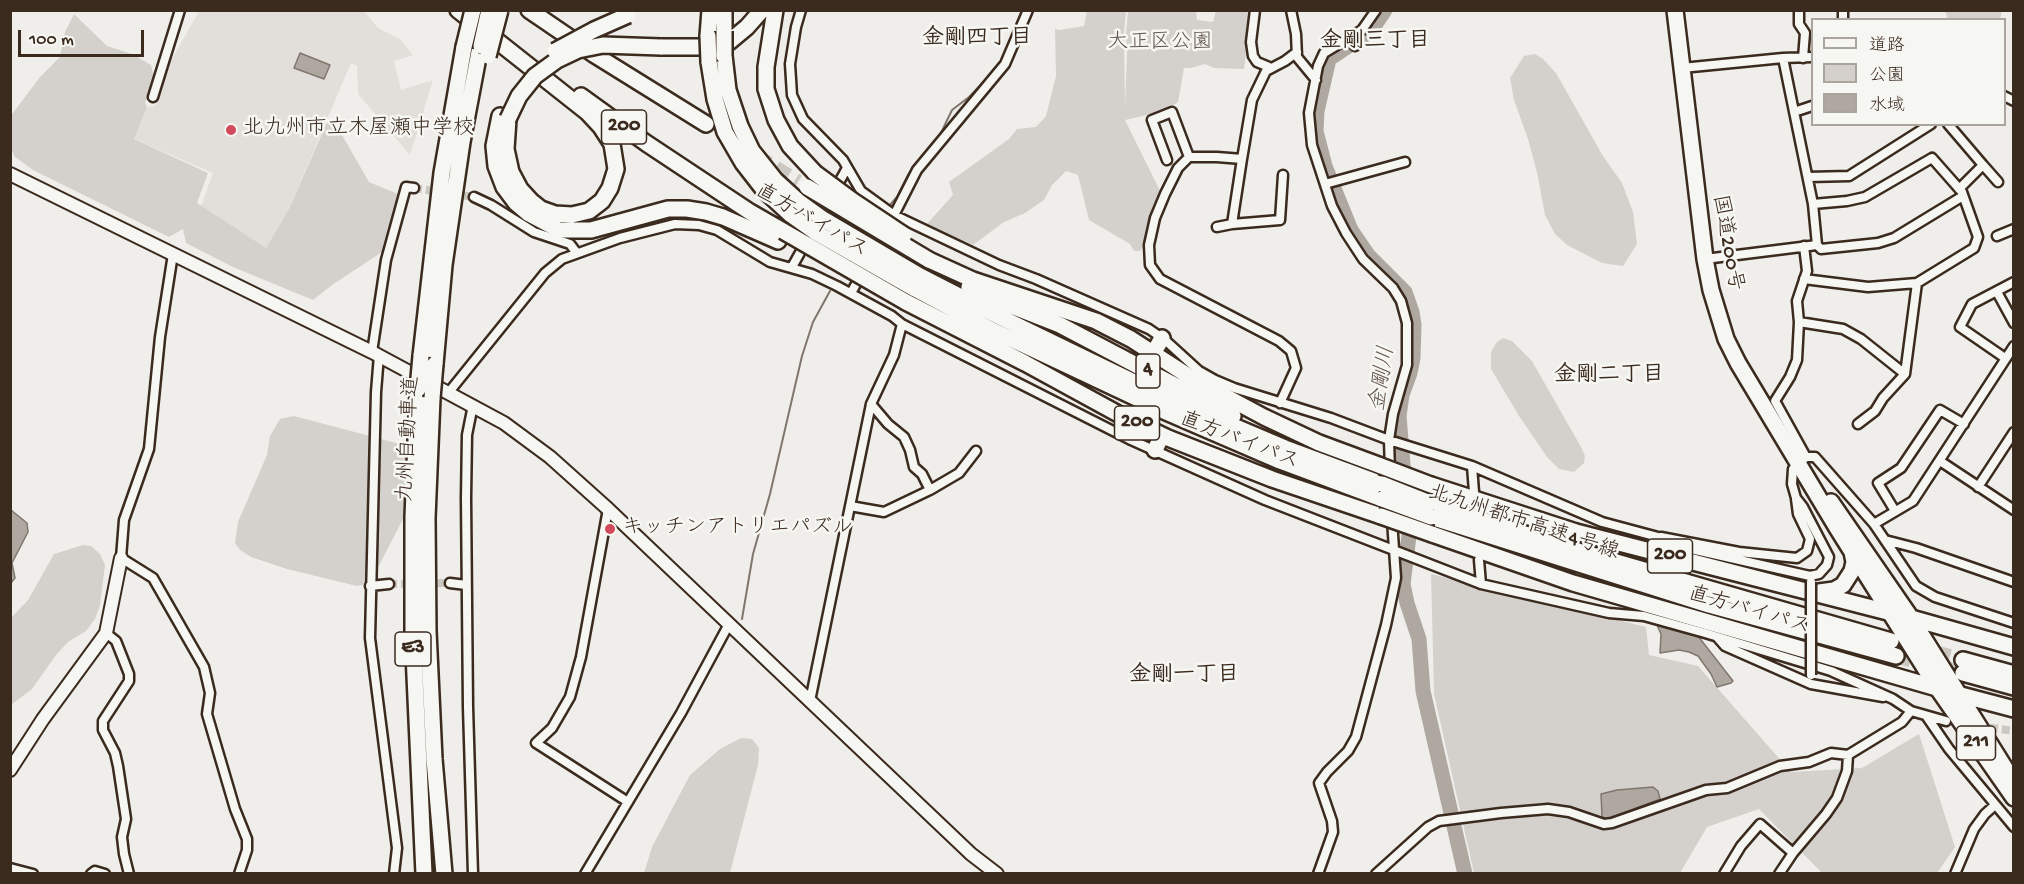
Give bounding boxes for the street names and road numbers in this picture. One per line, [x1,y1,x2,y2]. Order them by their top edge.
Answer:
road number: 200 [602,110,646,144]
street label: 直方バイパス [750,180,872,264]
street label: 国道200号 [1705,193,1747,293]
road number: 4 [1136,354,1160,388]
street label: 九州自動車道 [394,375,426,503]
road number: 200 [1114,406,1160,440]
street label: 直方バイパス [1176,408,1302,476]
street label: 北九州都市高速4号線 [1425,481,1621,567]
road number: 200 [1648,539,1692,573]
street label: 直方バイパス [1685,583,1813,641]
road number: E3 [395,632,431,666]
road number: 211 [1956,726,1996,760]

